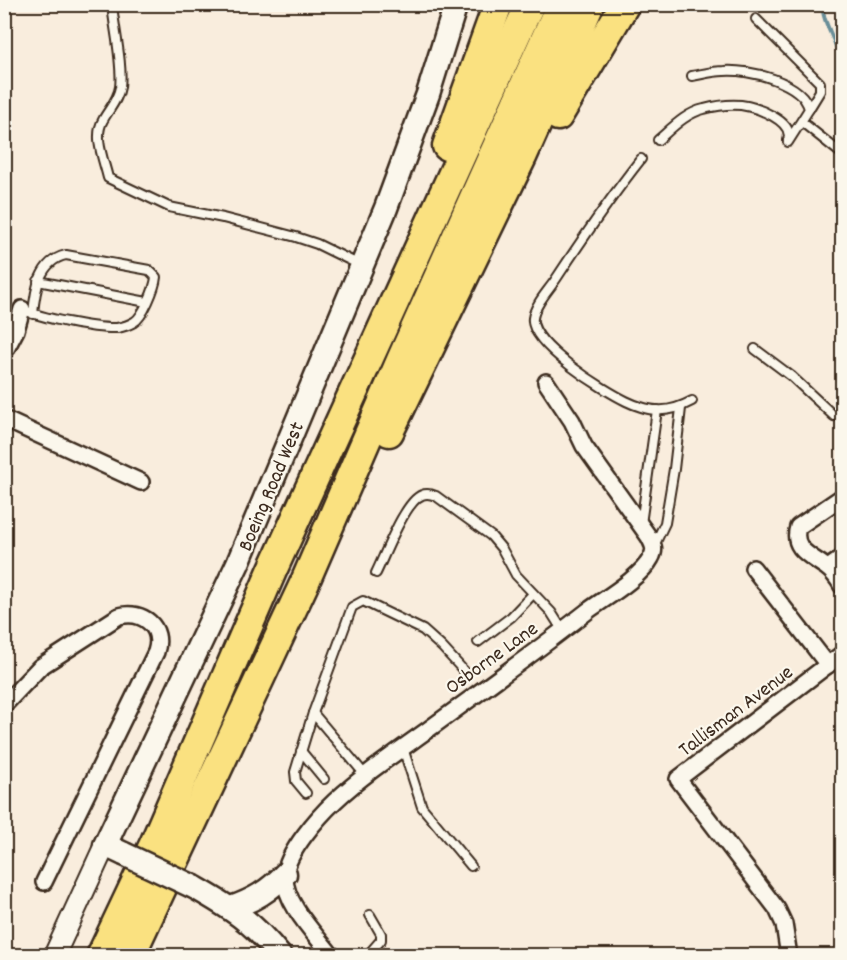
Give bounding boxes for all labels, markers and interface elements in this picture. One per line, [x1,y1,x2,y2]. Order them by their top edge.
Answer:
street label: Boeing Road West [232,418,314,557]
street label: Osborne Lane [440,615,545,703]
street label: Tallisman Avenue [673,659,801,766]

